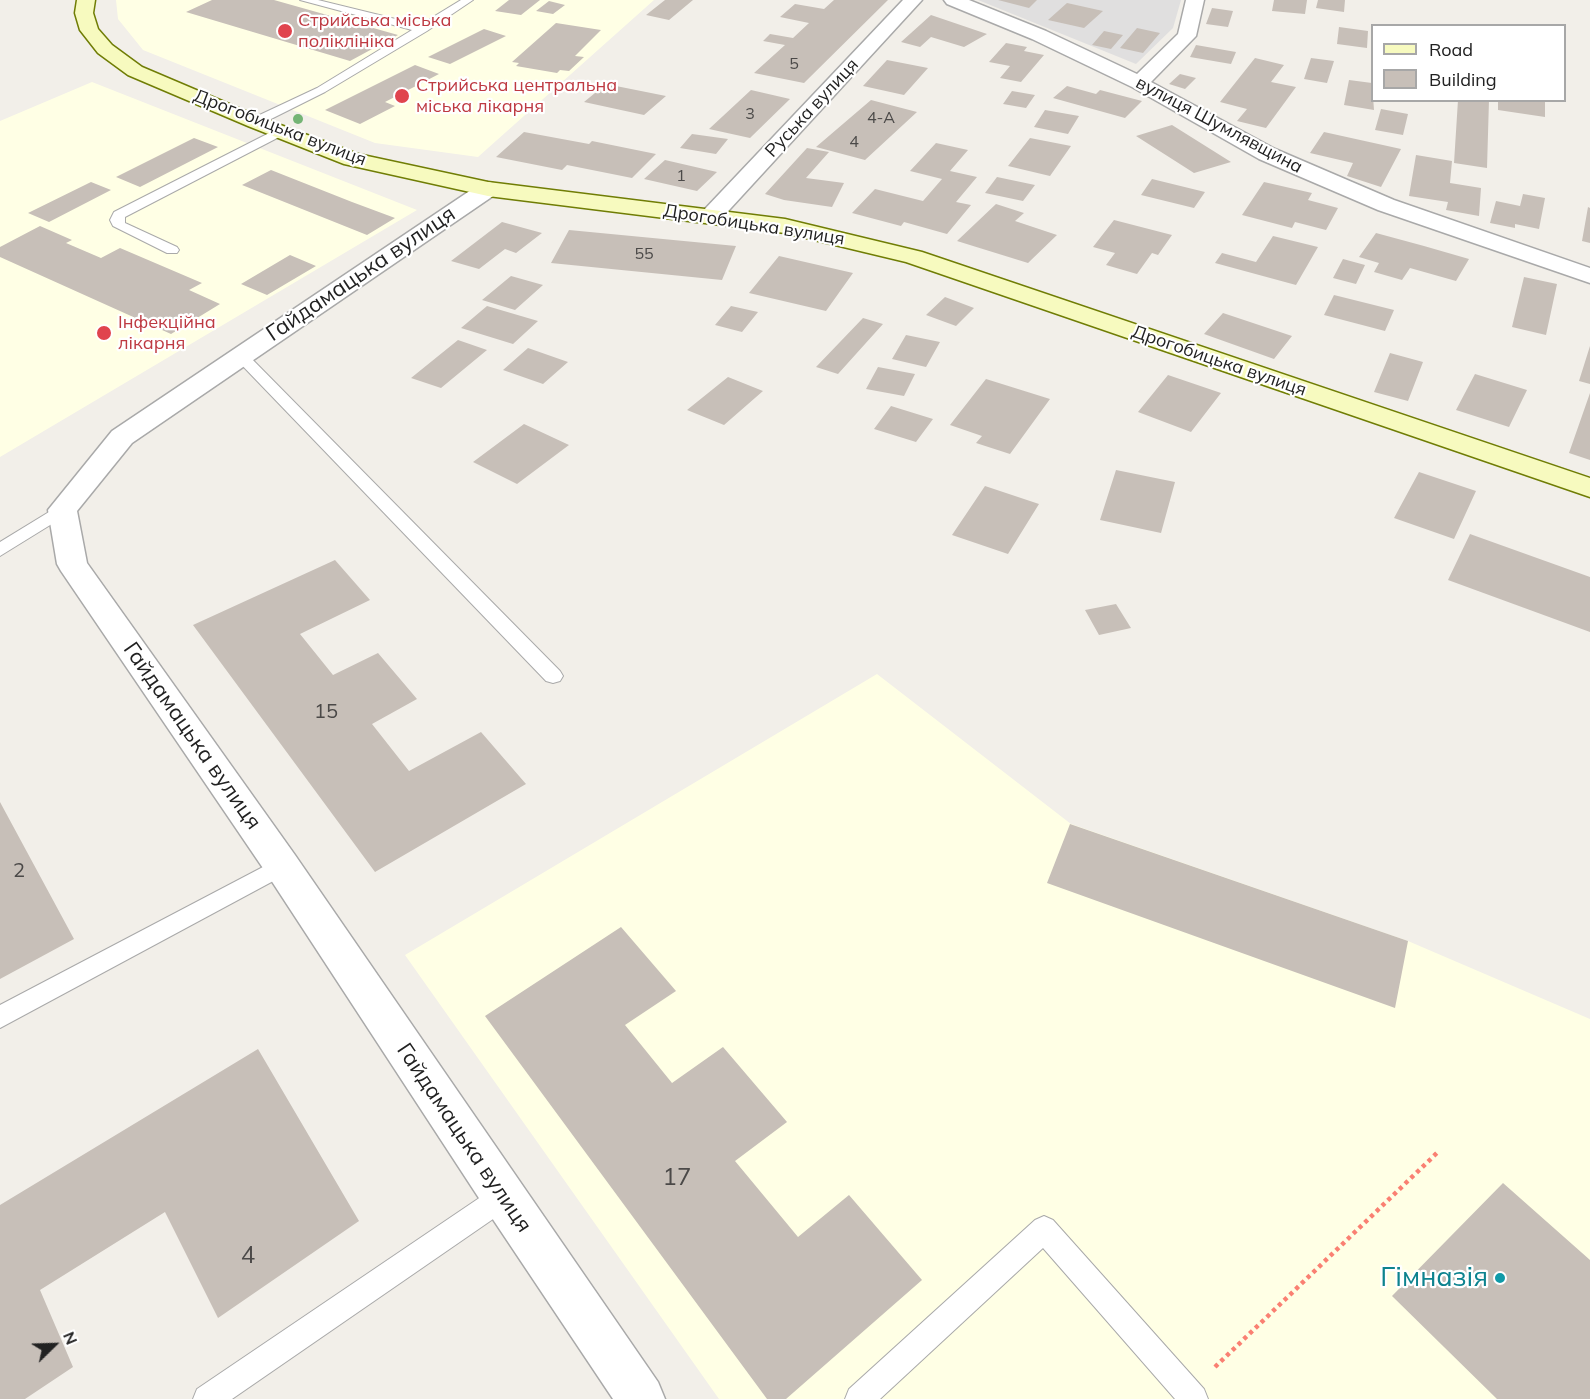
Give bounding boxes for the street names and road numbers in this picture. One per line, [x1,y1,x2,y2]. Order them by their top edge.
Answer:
street label: Руська вулиця [761,54,863,162]
street label: вулиця Шумлявщина [1132,72,1306,178]
street label: Дрогобицька вулиця [191,85,369,171]
street label: Дрогобицька вулиця [662,200,846,250]
street label: Гайдамацька вулиця [261,201,461,347]
street label: Дрогобицька вулиця [1129,321,1309,401]
street label: Гайдамацька вулиця [117,637,267,835]
street label: Гайдамацька вулиця [391,1038,537,1238]

